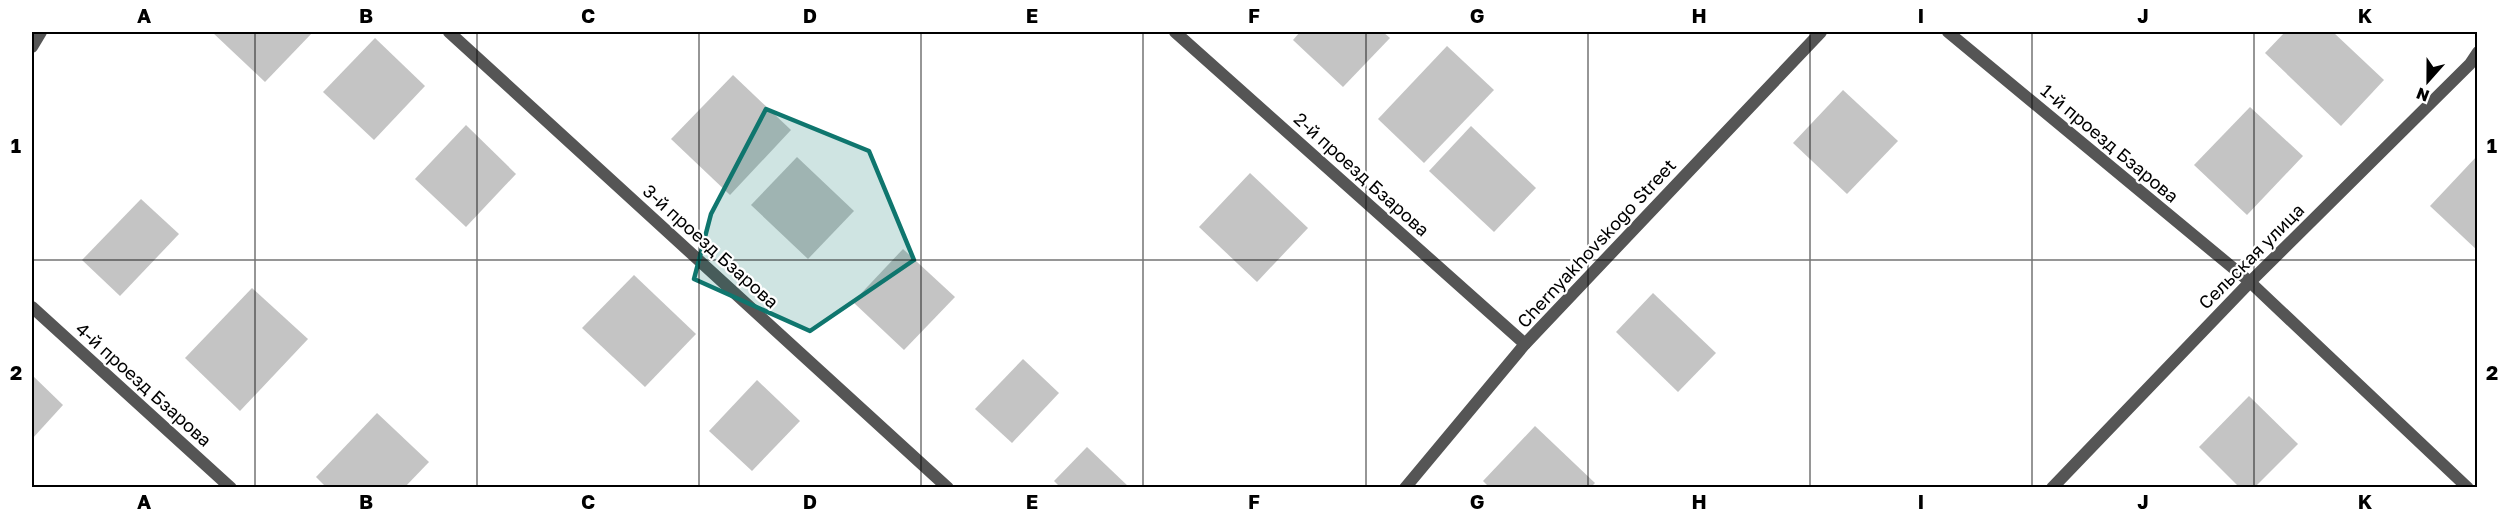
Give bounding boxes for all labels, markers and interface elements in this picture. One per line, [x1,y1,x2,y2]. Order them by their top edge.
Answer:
text: A [137,3,151,27]
text: B [359,3,373,27]
text: C [581,3,595,27]
text: D [803,3,817,27]
text: E [1026,3,1038,27]
text: F [1248,3,1260,27]
text: G [1470,3,1484,27]
text: H [1691,3,1707,27]
text: I [1918,3,1924,27]
text: J [2137,3,2149,27]
text: K [2358,3,2373,27]
north arrow [2398,51,2458,111]
street label: 1-й проезд Бзарова [2037,79,2183,207]
text: N [2413,83,2432,107]
street label: 2-й проезд Бзарова [1290,107,1434,241]
text: 1 [11,133,21,157]
text: 1 [2487,133,2497,157]
street label: Chernyakhovskogo Street [1512,154,1680,332]
street label: 3-й проезд Бзарова [639,179,783,313]
street label: Сельская улица [2194,199,2308,313]
street label: 4-й проезд Бзарова [72,317,216,451]
text: 2 [10,360,22,384]
text: 2 [2486,360,2498,384]
text: A [137,489,151,513]
text: B [359,489,373,513]
text: C [581,489,595,513]
text: D [803,489,817,513]
text: E [1026,489,1038,513]
text: F [1248,489,1260,513]
text: G [1470,489,1484,513]
text: H [1691,489,1707,513]
text: I [1918,489,1924,513]
text: J [2137,489,2149,513]
text: K [2358,489,2373,513]

